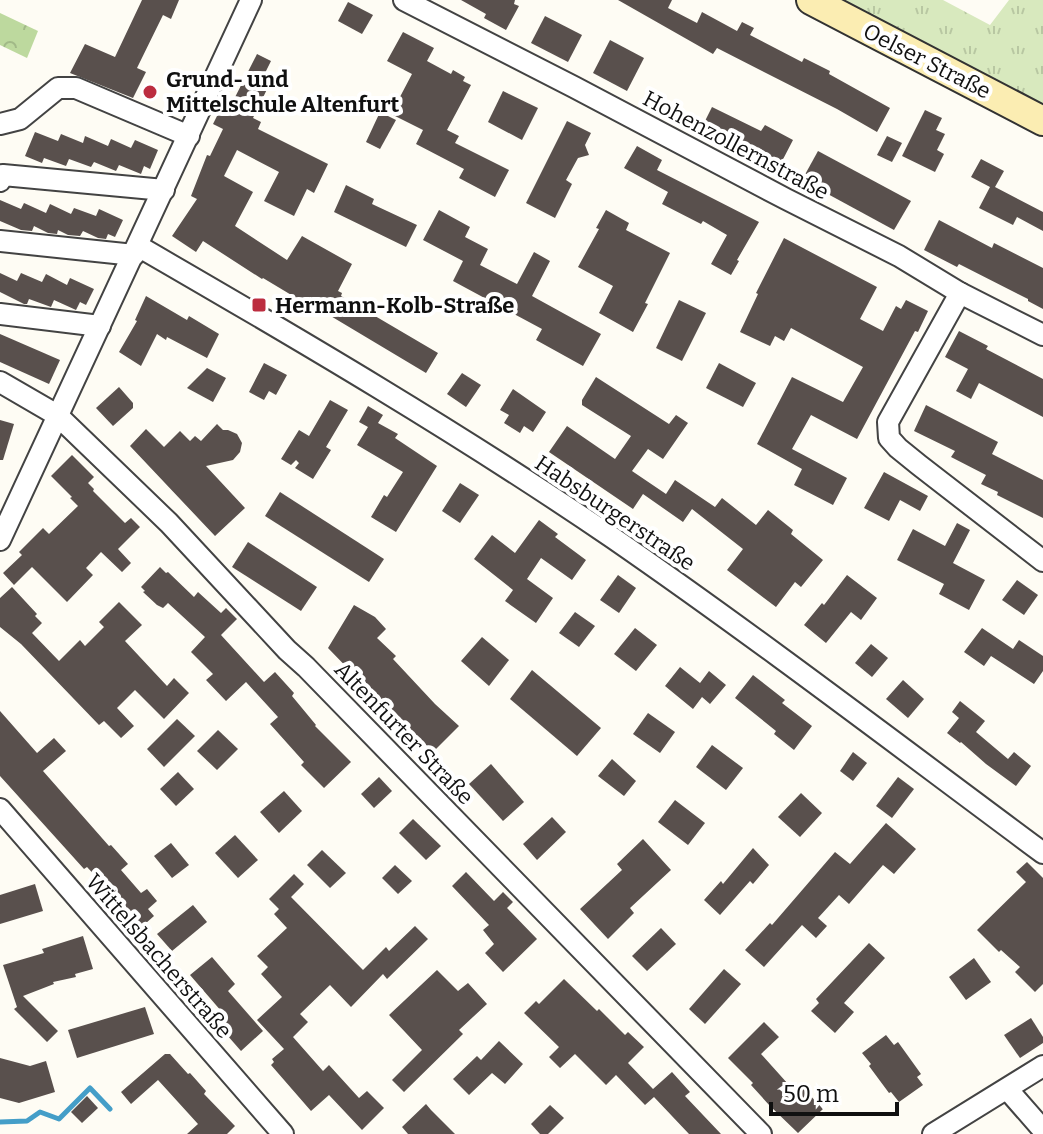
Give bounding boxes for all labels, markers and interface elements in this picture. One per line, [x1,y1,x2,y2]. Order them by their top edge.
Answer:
street label: Oelser Straße [859,17,995,105]
place label: Grund- und Mittelschule Altenfurt [166,66,400,118]
marker: Grund- und Mittelschule Altenfurt [141,83,159,101]
street label: Hohenzollernstraße [639,85,833,205]
place label: Hermann-Kolb-Straße [275,292,514,319]
marker: Hermann-Kolb-Straße [250,296,268,314]
street label: Habsburgerstraße [530,449,700,577]
street label: Altenfurter Straße [329,656,479,810]
street label: Wittelsbacherstraße [80,868,238,1044]
scale bar [771,1066,897,1116]
text: 50 m [783,1080,839,1108]

